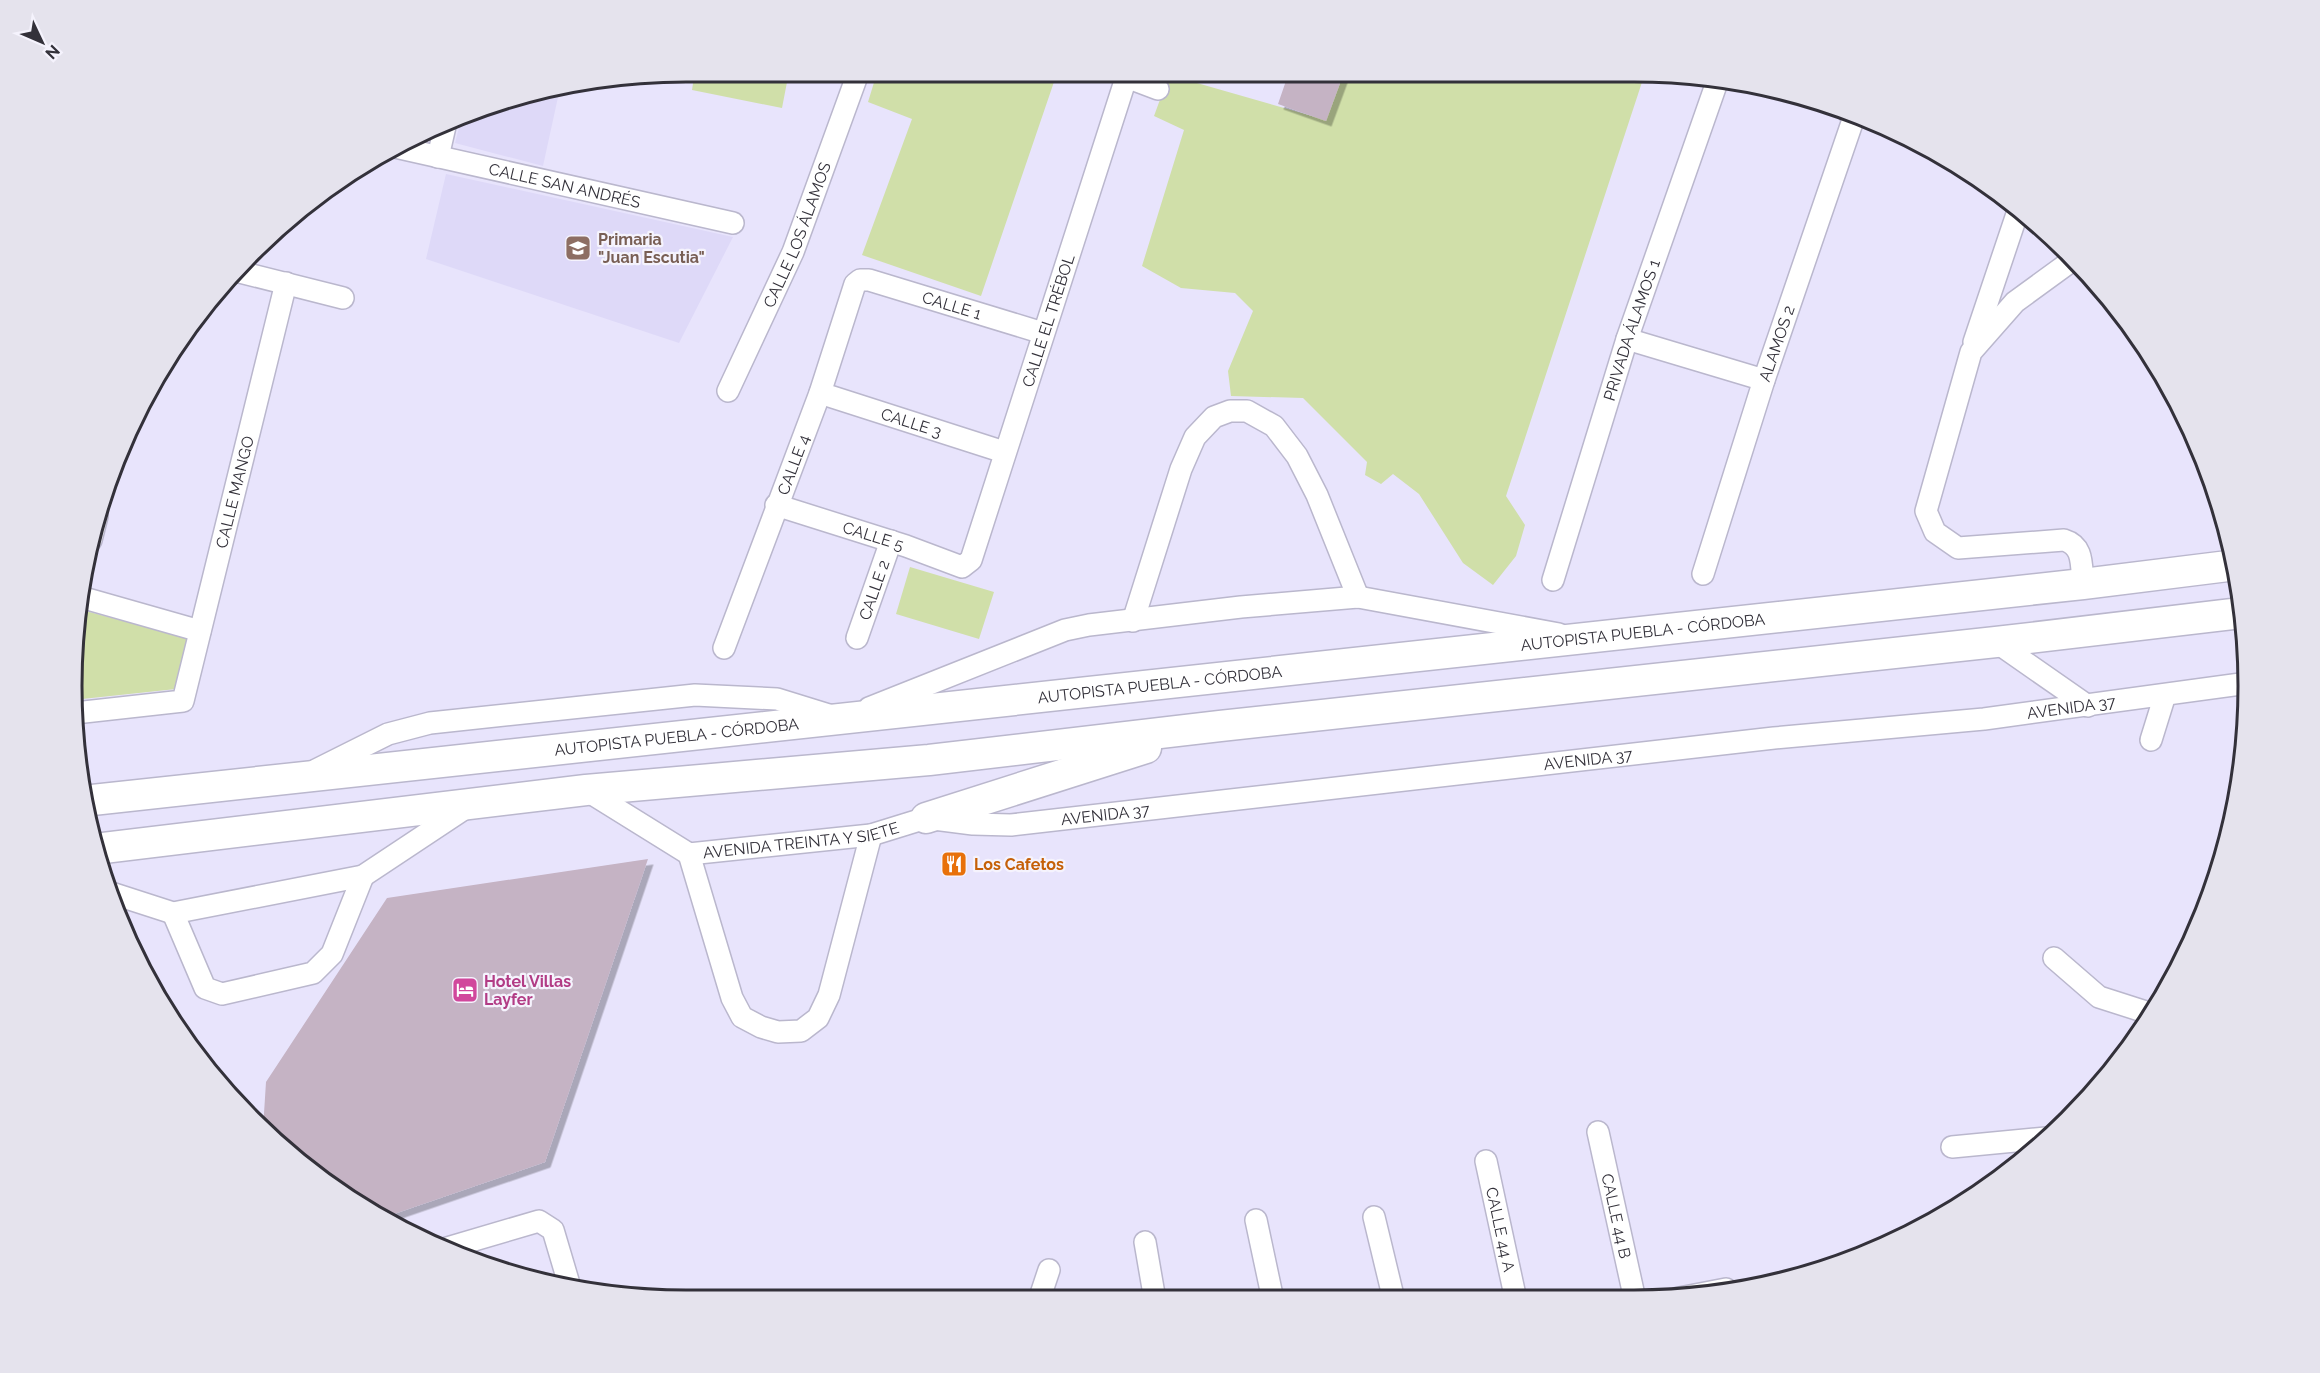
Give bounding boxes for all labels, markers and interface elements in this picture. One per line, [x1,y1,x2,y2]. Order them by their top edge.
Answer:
north arrow [12,12,72,72]
text: N [41,41,64,63]
street label: CALLE SAN ANDRÉS [487,159,643,211]
street label: CALLE LOS ÁLAMOS [759,159,835,310]
place label: Primaria "Juan Escutia" [598,230,705,267]
school or university icon: Primaria "Juan Escutia" [563,233,593,263]
street label: CALLE EL TRÉBOL [1018,251,1078,389]
street label: PRIVADA ÁLAMOS 1 [1599,257,1664,403]
street label: CALLE 1 [920,287,984,323]
street label: ALAMOS 2 [1755,303,1798,384]
street label: CALLE 3 [879,404,944,441]
street label: CALLE 4 [773,432,813,497]
street label: CALLE MANGO [212,434,257,550]
street label: CALLE 5 [840,517,906,554]
street label: CALLE 2 [855,557,893,623]
street label: AUTOPISTA PUEBLA - CÓRDOBA [1520,609,1766,654]
street label: AUTOPISTA PUEBLA - CÓRDOBA [1037,661,1283,707]
street label: AVENIDA 37 [2026,692,2117,723]
street label: AUTOPISTA PUEBLA - CÓRDOBA [553,714,800,759]
street label: AVENIDA 37 [1543,745,1634,774]
street label: AVENIDA 37 [1060,800,1151,829]
street label: AVENIDA TREINTA Y SIETE [702,817,901,862]
restaurant icon: Los Cafetos [939,849,969,879]
place label: Los Cafetos [974,855,1064,874]
place label: Hotel Villas Layfer [484,972,571,1009]
hotel icon: Hotel Villas Layfer [450,975,480,1005]
street label: CALLE 44 B [1598,1172,1635,1260]
street label: CALLE 44 A [1482,1185,1519,1274]

